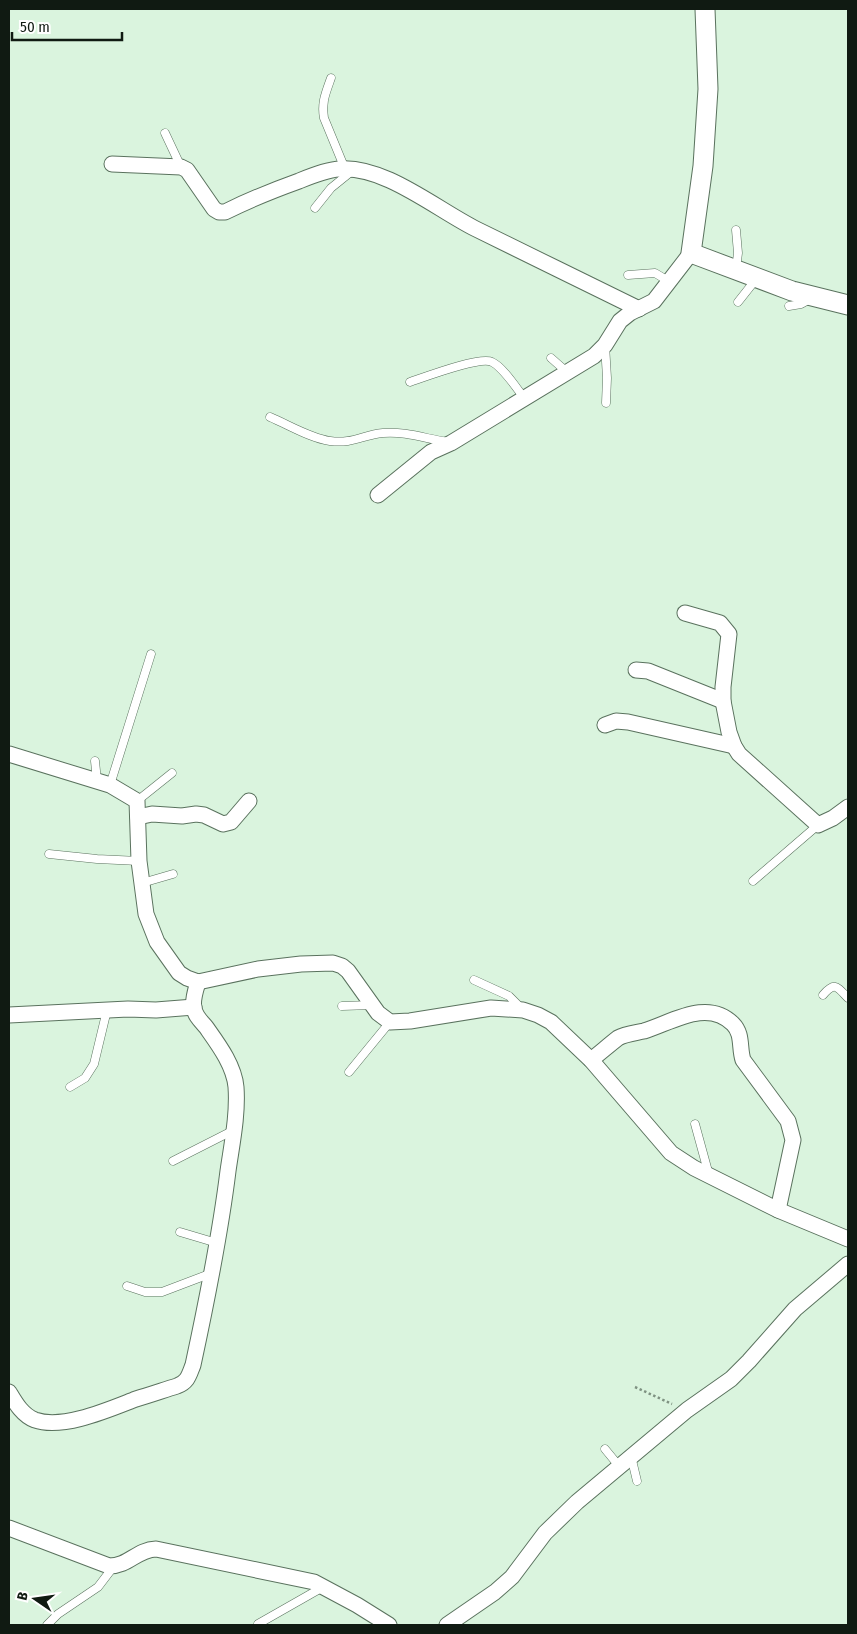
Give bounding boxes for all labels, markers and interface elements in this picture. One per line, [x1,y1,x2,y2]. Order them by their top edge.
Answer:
scale bar [12,10,122,42]
text: 50 m [20,18,50,36]
north arrow [10,1574,60,1624]
text: B [14,1590,32,1602]

